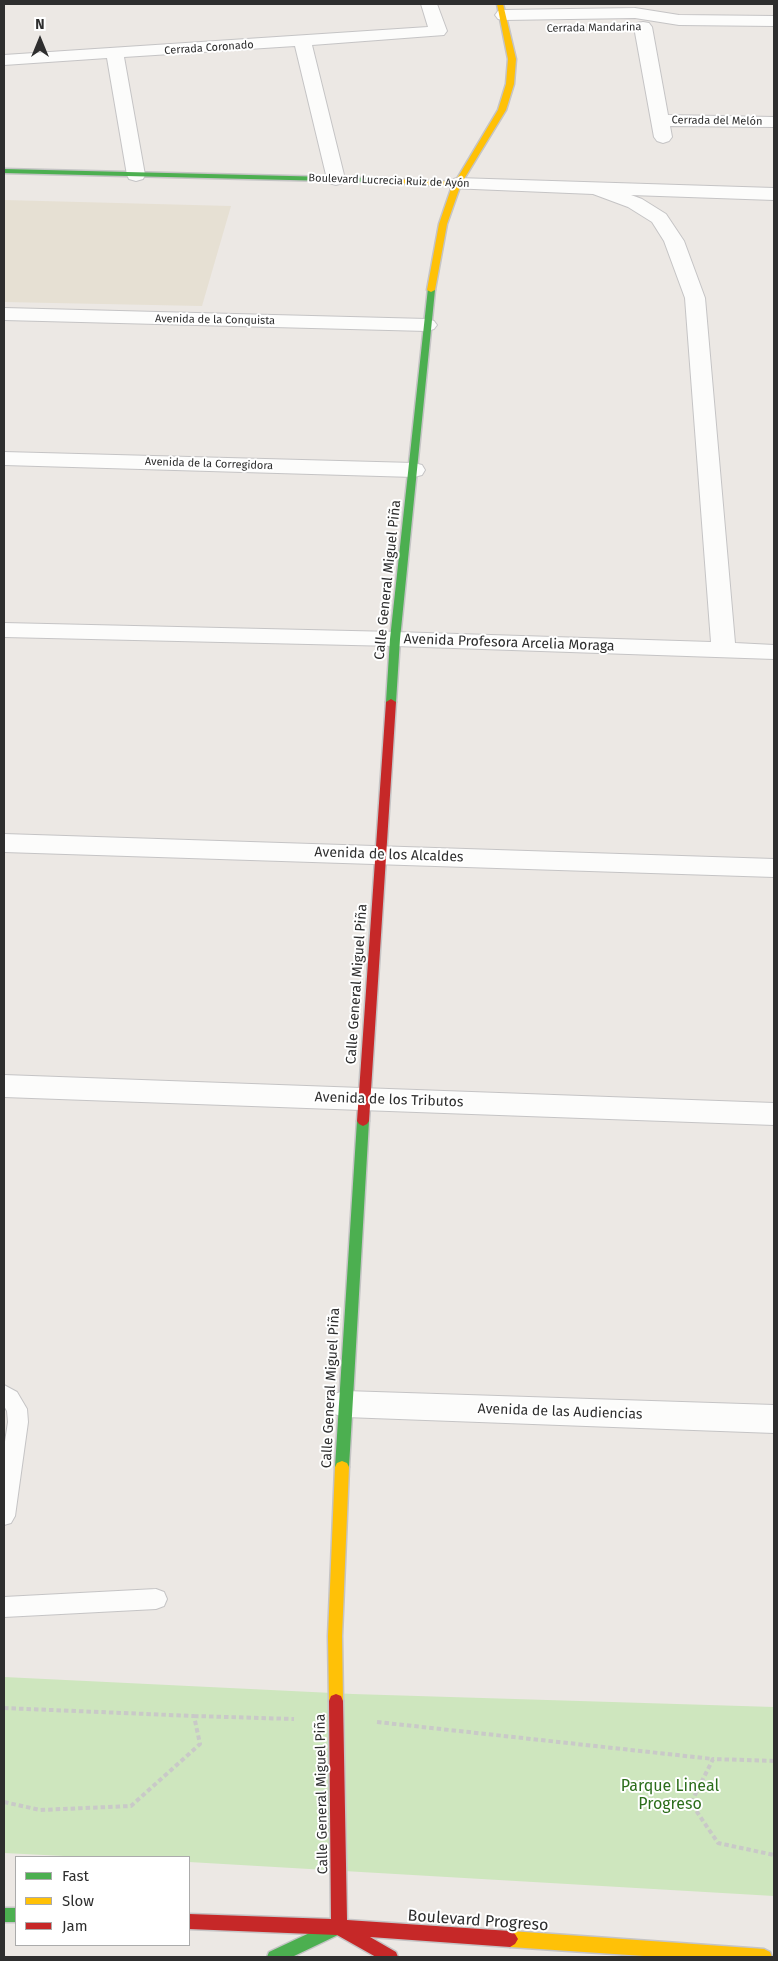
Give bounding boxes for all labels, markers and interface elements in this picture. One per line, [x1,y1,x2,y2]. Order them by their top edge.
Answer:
north arrow [15,15,65,65]
text: N [35,16,45,33]
street label: Cerrada Mandarina [546,21,642,35]
street label: Cerrada Coronado [164,38,254,58]
street label: Cerrada del Melón [671,114,763,128]
street label: Boulevard Lucrecia Ruiz de Ayón [308,172,470,190]
street label: Avenida de la Conquista [155,312,275,328]
street label: Avenida de la Corregidora [145,455,273,473]
street label: Calle General Miguel Piña [371,499,405,661]
street label: Avenida Profesora Arcelia Moraga [403,631,615,655]
street label: Avenida de los Alcaldes [314,844,464,866]
street label: Calle General Miguel Piña [343,903,371,1065]
street label: Avenida de los Tributos [314,1089,464,1111]
street label: Calle General Miguel Piña [318,1307,344,1469]
street label: Avenida de las Audiencias [477,1401,643,1423]
street label: Calle General Miguel Piña [312,1714,332,1874]
park label: Parque Lineal Progreso [621,1777,719,1815]
legend [15,1856,190,1946]
text: Fast [62,1867,89,1885]
text: Slow [62,1892,94,1910]
street label: Boulevard Progreso [407,1907,549,1935]
text: Jam [62,1917,88,1935]

